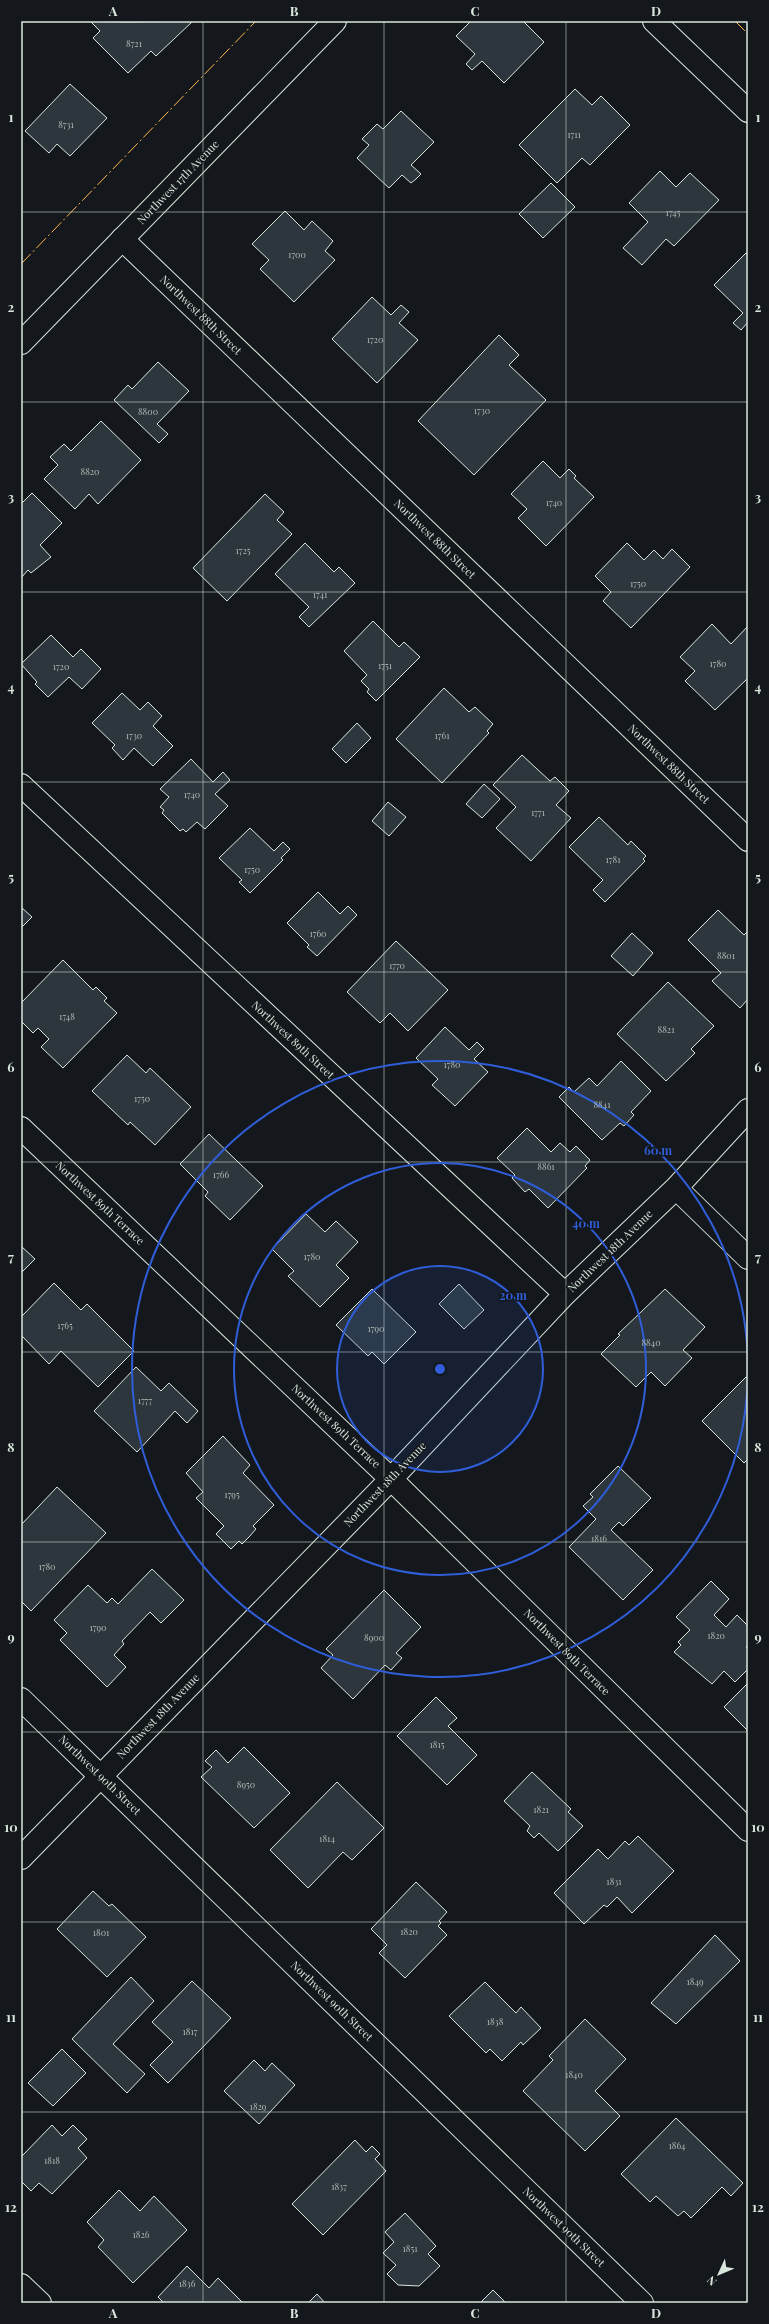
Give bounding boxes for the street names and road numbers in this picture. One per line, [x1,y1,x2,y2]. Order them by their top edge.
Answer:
street label: Northwest 17th Avenue [133,136,222,227]
street label: Northwest 88th Street [157,272,246,358]
street label: Northwest 88th Street [391,496,480,582]
street label: Northwest 88th Street [625,721,714,807]
street label: Northwest 89th Street [249,997,338,1082]
street label: Northwest 89th Terrace [53,1157,148,1248]
street label: Northwest 18th Avenue [564,1206,656,1295]
street label: Northwest 89th Terrace [289,1380,384,1471]
street label: Northwest 18th Avenue [340,1438,430,1529]
street label: Northwest 89th Terrace [521,1605,614,1698]
street label: Northwest 18th Avenue [113,1670,203,1761]
street label: Northwest 90th Street [56,1731,145,1818]
street label: Northwest 90th Street [288,1957,377,2044]
street label: Northwest 90th Street [520,2183,609,2270]

